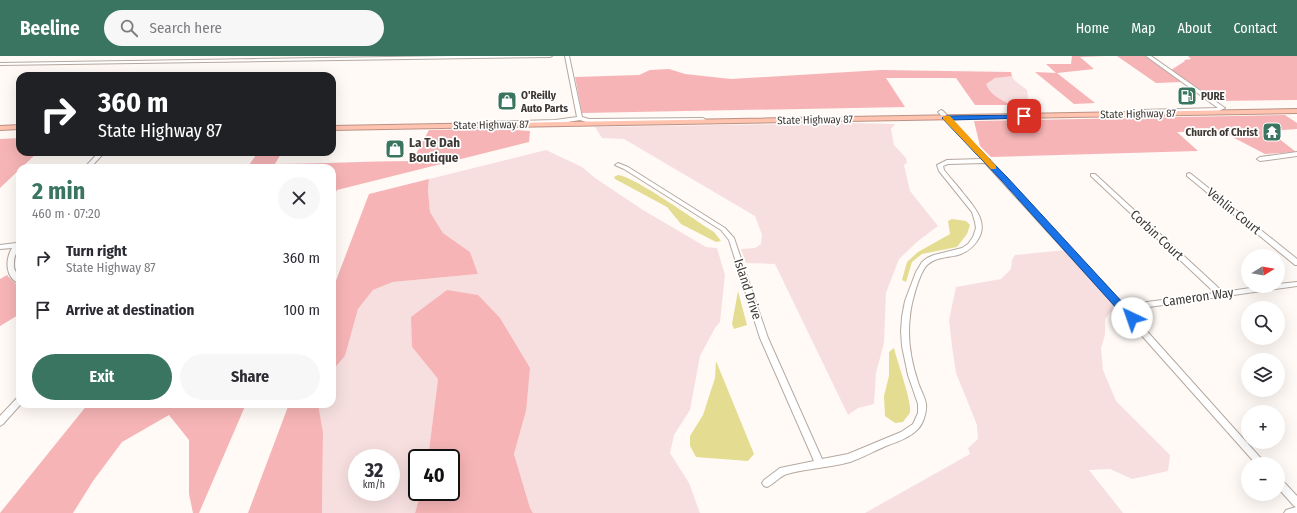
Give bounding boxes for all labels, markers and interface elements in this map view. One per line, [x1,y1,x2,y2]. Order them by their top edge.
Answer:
search box [104,10,384,46]
text: Beeline [20,17,80,40]
icon: search [118,17,140,39]
text: Search here [150,19,222,37]
text: Home [1076,20,1109,37]
text: Map [1131,20,1155,37]
text: About [1177,20,1212,37]
text: Contact [1234,20,1277,37]
fuel station icon: PURE [1176,85,1198,107]
text: 360 m [98,86,168,119]
icon: right [32,88,84,140]
place label: O'Reilly Auto Parts [520,89,568,115]
shop icon: O'Reilly Auto Parts [496,90,518,112]
place label: PURE [1201,90,1225,103]
pin [1007,99,1041,133]
icon: arrive [1013,105,1035,127]
street label: State Highway 87 [1100,107,1177,121]
street label: State Highway 87 [777,113,854,127]
street label: State Highway 87 [453,118,530,132]
text: State Highway 87 [98,120,222,142]
temple icon: Church of Christ [1261,121,1283,143]
place label: Church of Christ [1186,126,1258,139]
place label: La Te Dah Boutique [409,135,460,165]
shop icon: La Te Dah Boutique [384,138,406,160]
text: 2 min [32,177,85,205]
button: close [278,177,320,219]
street label: Vehlin Court [1204,185,1265,238]
text: 460 m · 07:20 [32,206,101,221]
street label: Corbin Court [1128,207,1187,264]
text: Turn right [66,242,127,260]
icon: right [32,247,54,269]
text: 360 m [283,249,320,267]
north arrow [1241,249,1285,293]
map controls [1241,249,1285,501]
street label: Island Drive [731,257,765,321]
text: State Highway 87 [66,260,156,275]
street label: Cameron Way [1162,285,1235,309]
position arrow [1111,297,1153,339]
icon: arrive [32,299,54,321]
text: Arrive at destination [66,301,194,319]
text: 100 m [283,301,320,319]
button: search [1241,301,1285,345]
button: layers [1241,353,1285,397]
button: Exit [32,354,172,400]
button: Share [180,354,320,400]
button: + [1241,405,1285,449]
speed limit sign: 40 [408,449,460,501]
button: − [1241,457,1285,501]
text: 32 [365,458,383,482]
text: km/h [363,479,385,491]

